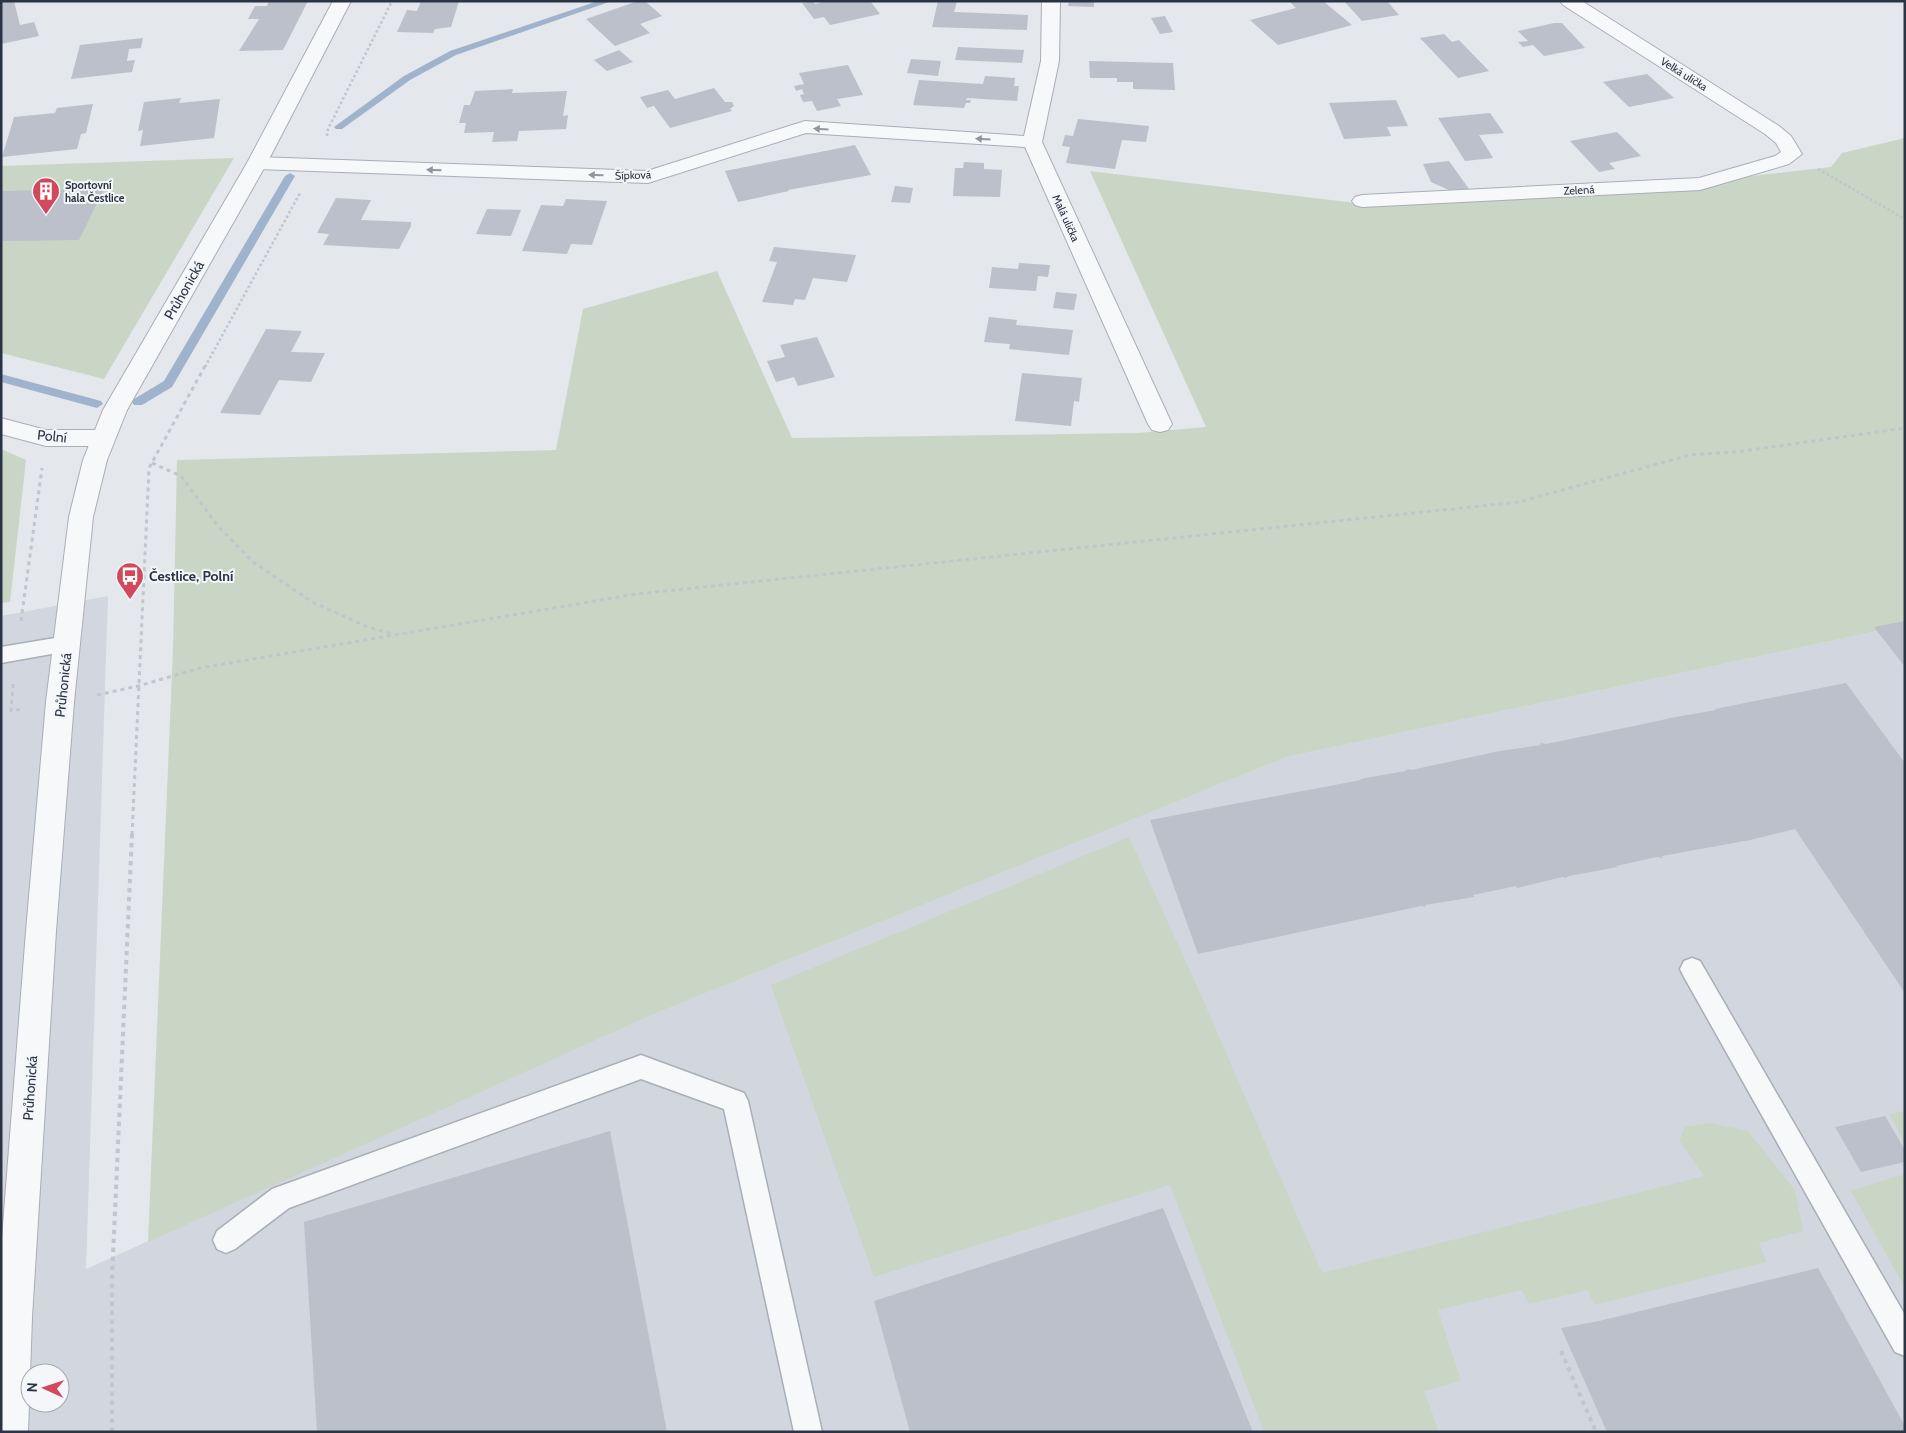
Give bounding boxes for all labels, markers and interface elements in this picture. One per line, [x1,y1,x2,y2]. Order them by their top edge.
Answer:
street label: Velká ulička [1658,54,1711,94]
one-way arrow [813,124,829,132]
one-way arrow [975,135,991,143]
one-way arrow [426,166,442,174]
street label: Šípková [615,167,652,183]
one-way arrow [588,171,604,179]
building icon: Sportovní hala Čestlice [31,176,61,215]
place label: Sportovní hala Čestlice [65,178,125,205]
street label: Zelená [1563,182,1596,198]
street label: Malá ulička [1049,192,1083,244]
street label: Průhonická [160,257,208,323]
street label: Polní [36,426,68,447]
bus stop icon: Čestlice, Polní [115,561,145,600]
place label: Čestlice, Polní [149,567,234,585]
street label: Průhonická [51,651,75,718]
street label: Průhonická [19,1055,41,1121]
north arrow [20,1363,70,1413]
text: N [23,1382,41,1393]

